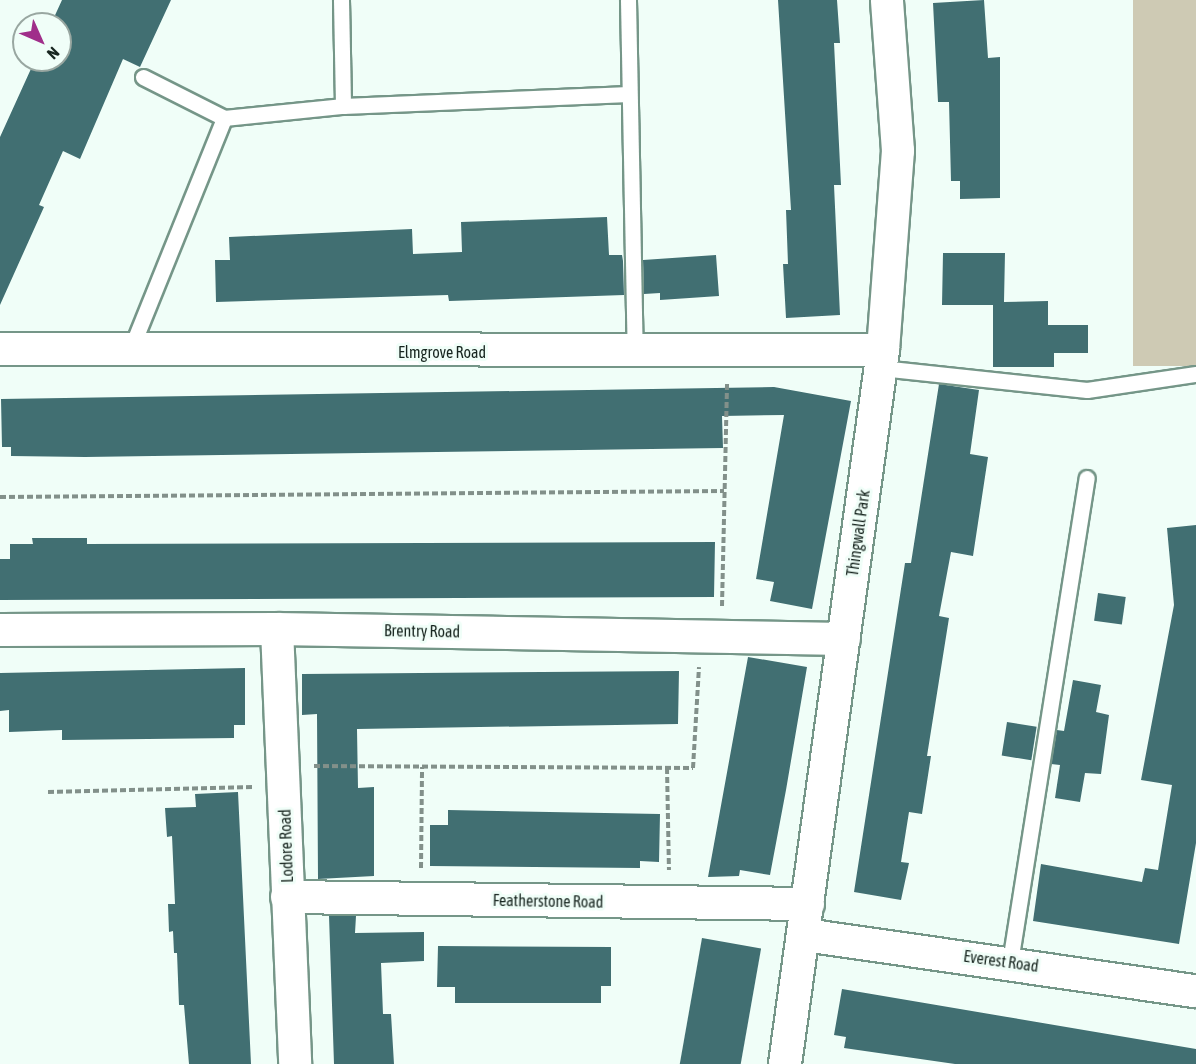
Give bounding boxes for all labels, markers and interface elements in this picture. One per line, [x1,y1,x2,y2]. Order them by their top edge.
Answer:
north arrow [12,12,72,72]
text: N [44,44,63,63]
street label: Elmgrove Road [398,342,486,362]
street label: Thingwall Park [842,489,874,577]
street label: Brentry Road [384,621,460,641]
street label: Lodore Road [275,809,297,883]
street label: Featherstone Road [493,890,603,912]
street label: Everest Road [962,946,1040,976]

